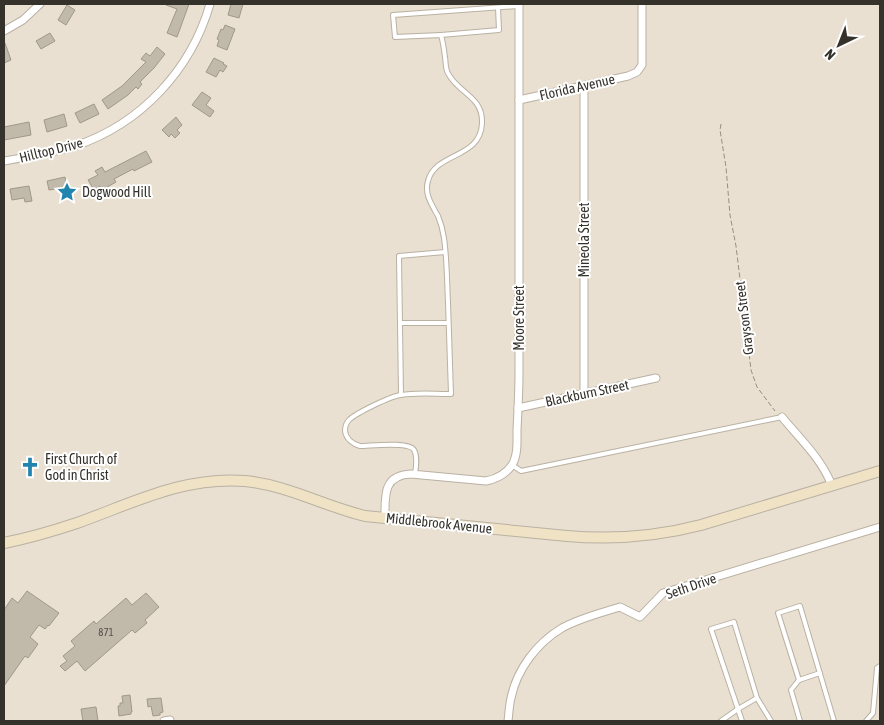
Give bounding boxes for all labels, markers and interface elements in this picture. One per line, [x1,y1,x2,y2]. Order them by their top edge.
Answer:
north arrow [814,20,864,70]
text: N [822,46,839,63]
street label: Florida Avenue [538,71,616,103]
street label: Hilltop Drive [18,134,84,166]
place icon: Dogwood Hill [56,181,78,203]
place label: Dogwood Hill [82,184,151,200]
street label: Mineola Street [576,202,592,278]
street label: Grayson Street [732,280,756,356]
street label: Moore Street [511,285,527,351]
street label: Blackburn Street [544,376,630,410]
place label: First Church of God in Christ [45,451,117,483]
church icon: First Church of God in Christ [19,456,41,478]
street label: Middlebrook Avenue [385,509,493,537]
street label: Seth Drive [664,570,718,602]
house number: 871 [98,626,114,638]

